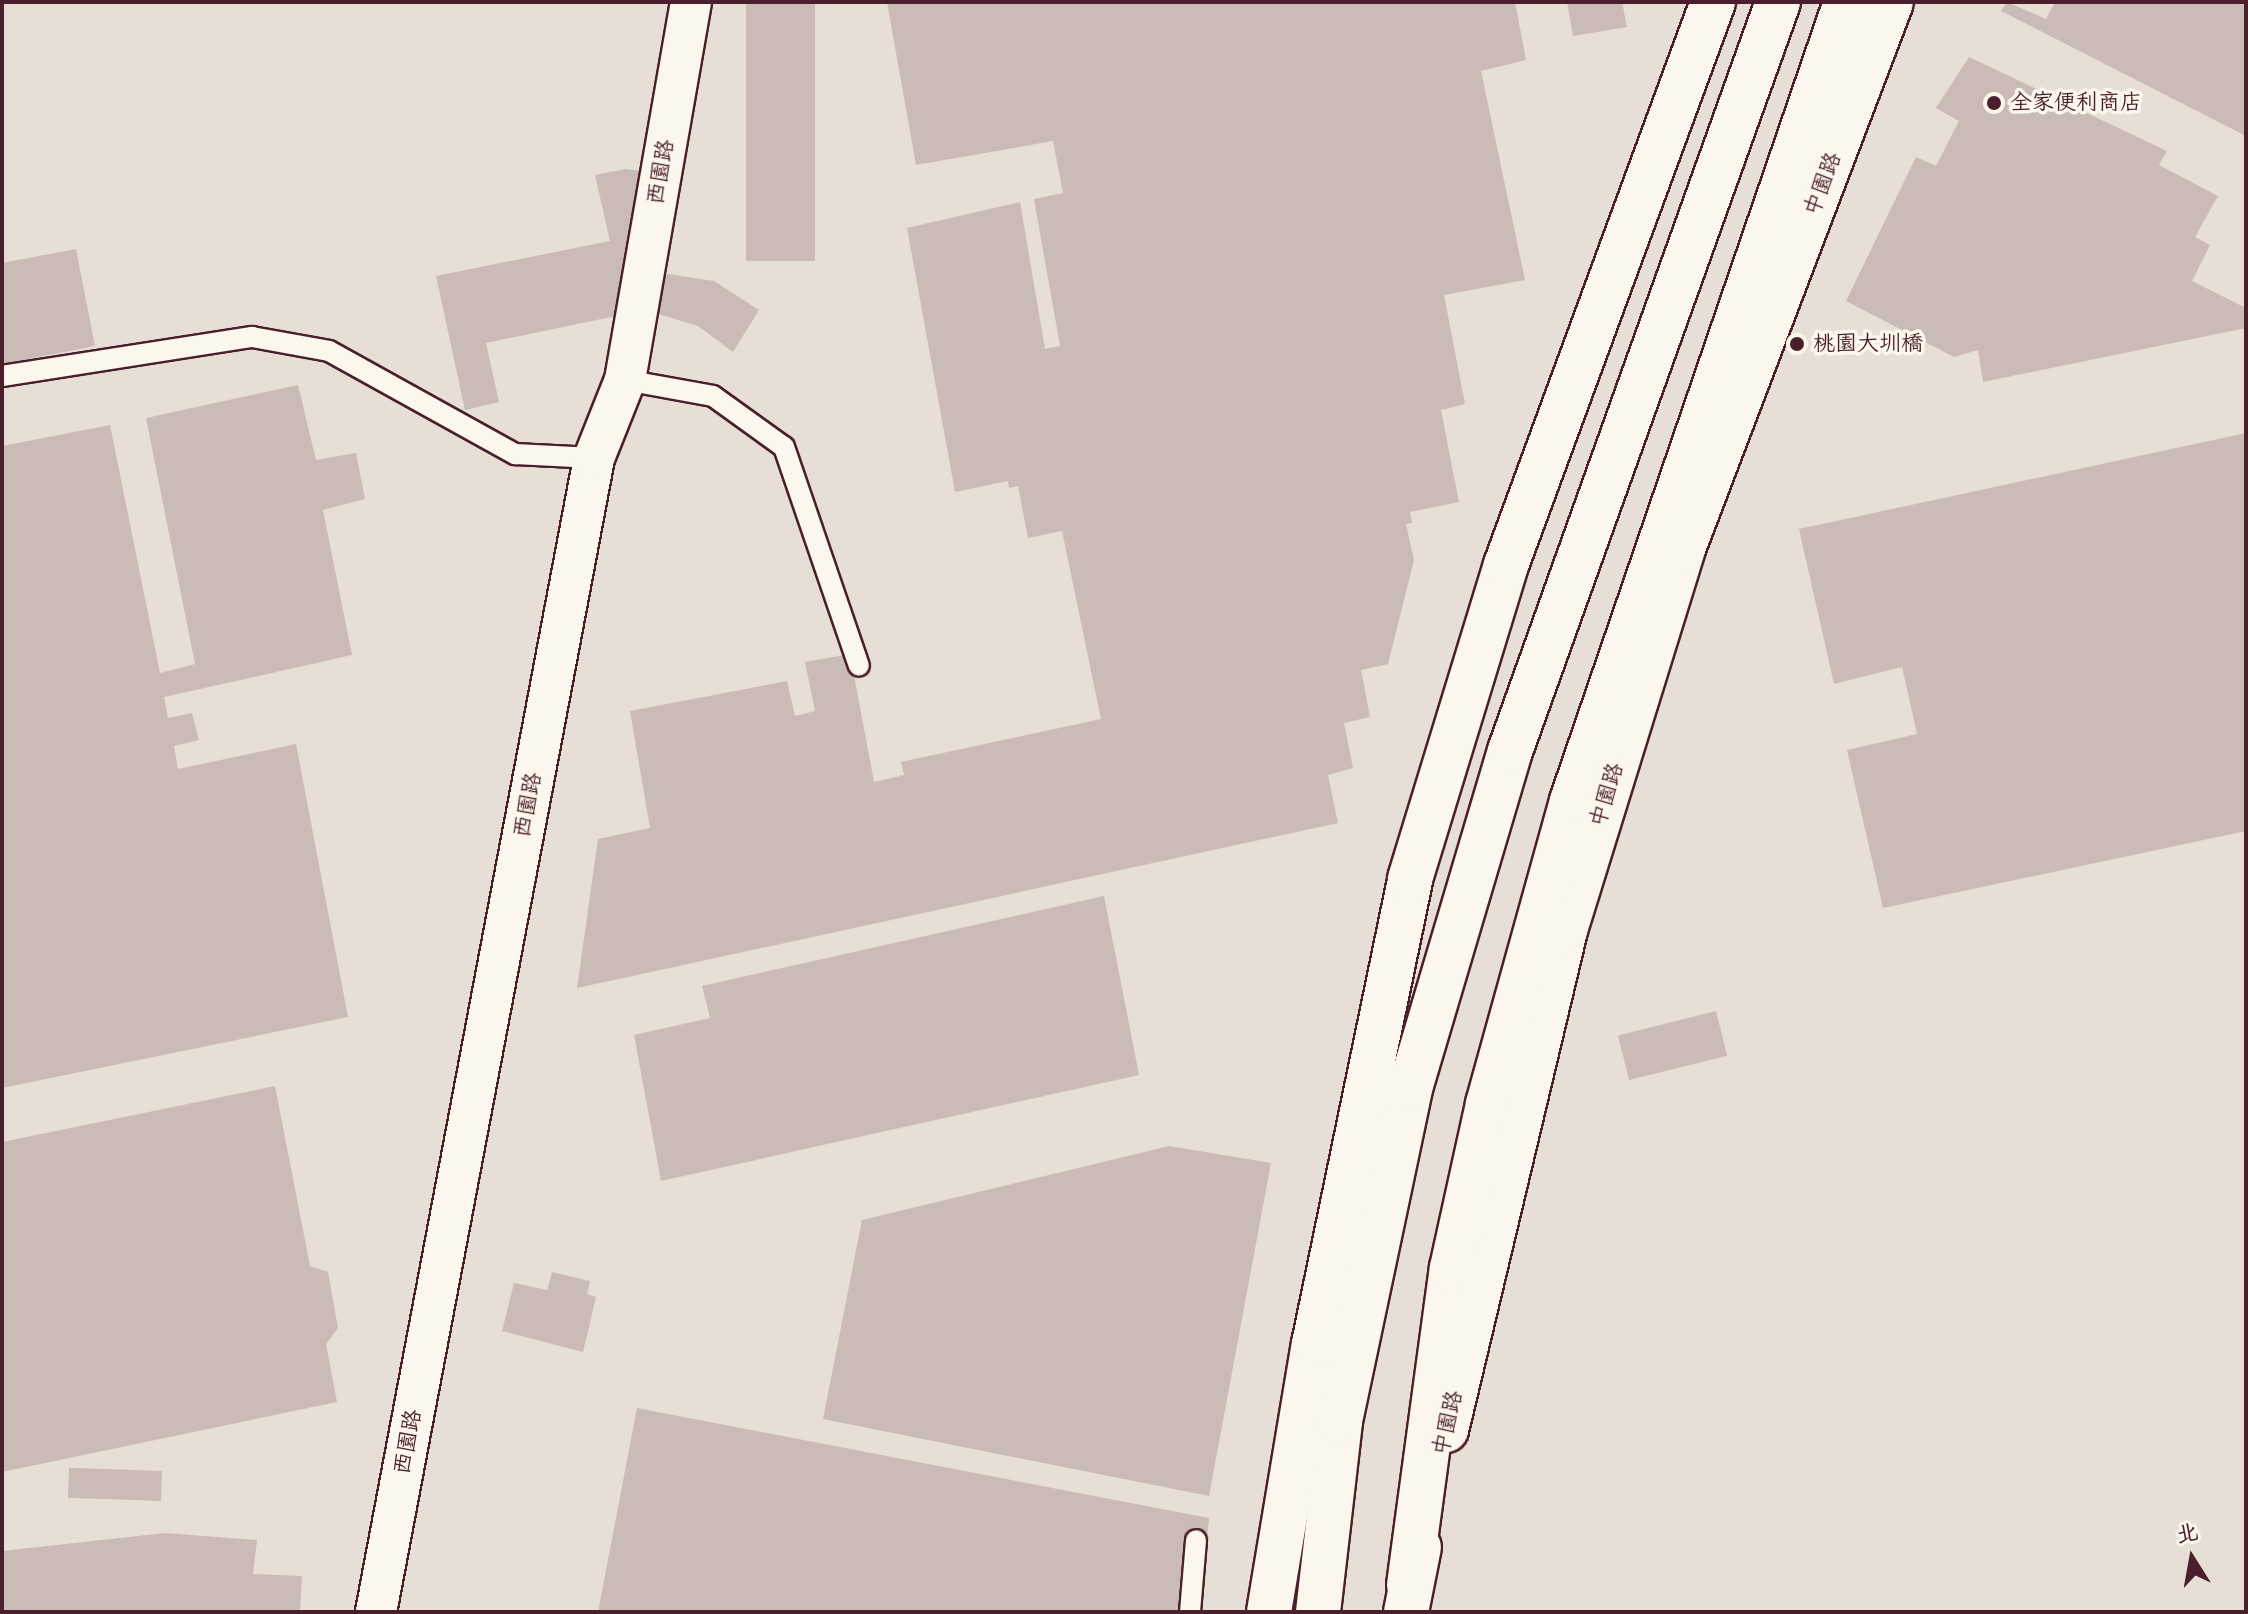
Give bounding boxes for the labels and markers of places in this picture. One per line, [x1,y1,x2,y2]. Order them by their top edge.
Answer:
place label: 全家便利商店 [2010,90,2142,116]
marker: 全家便利商店 [1985,94,2003,112]
place label: 桃園大圳橋 [1813,331,1923,357]
marker: 桃園大圳橋 [1788,335,1806,353]

